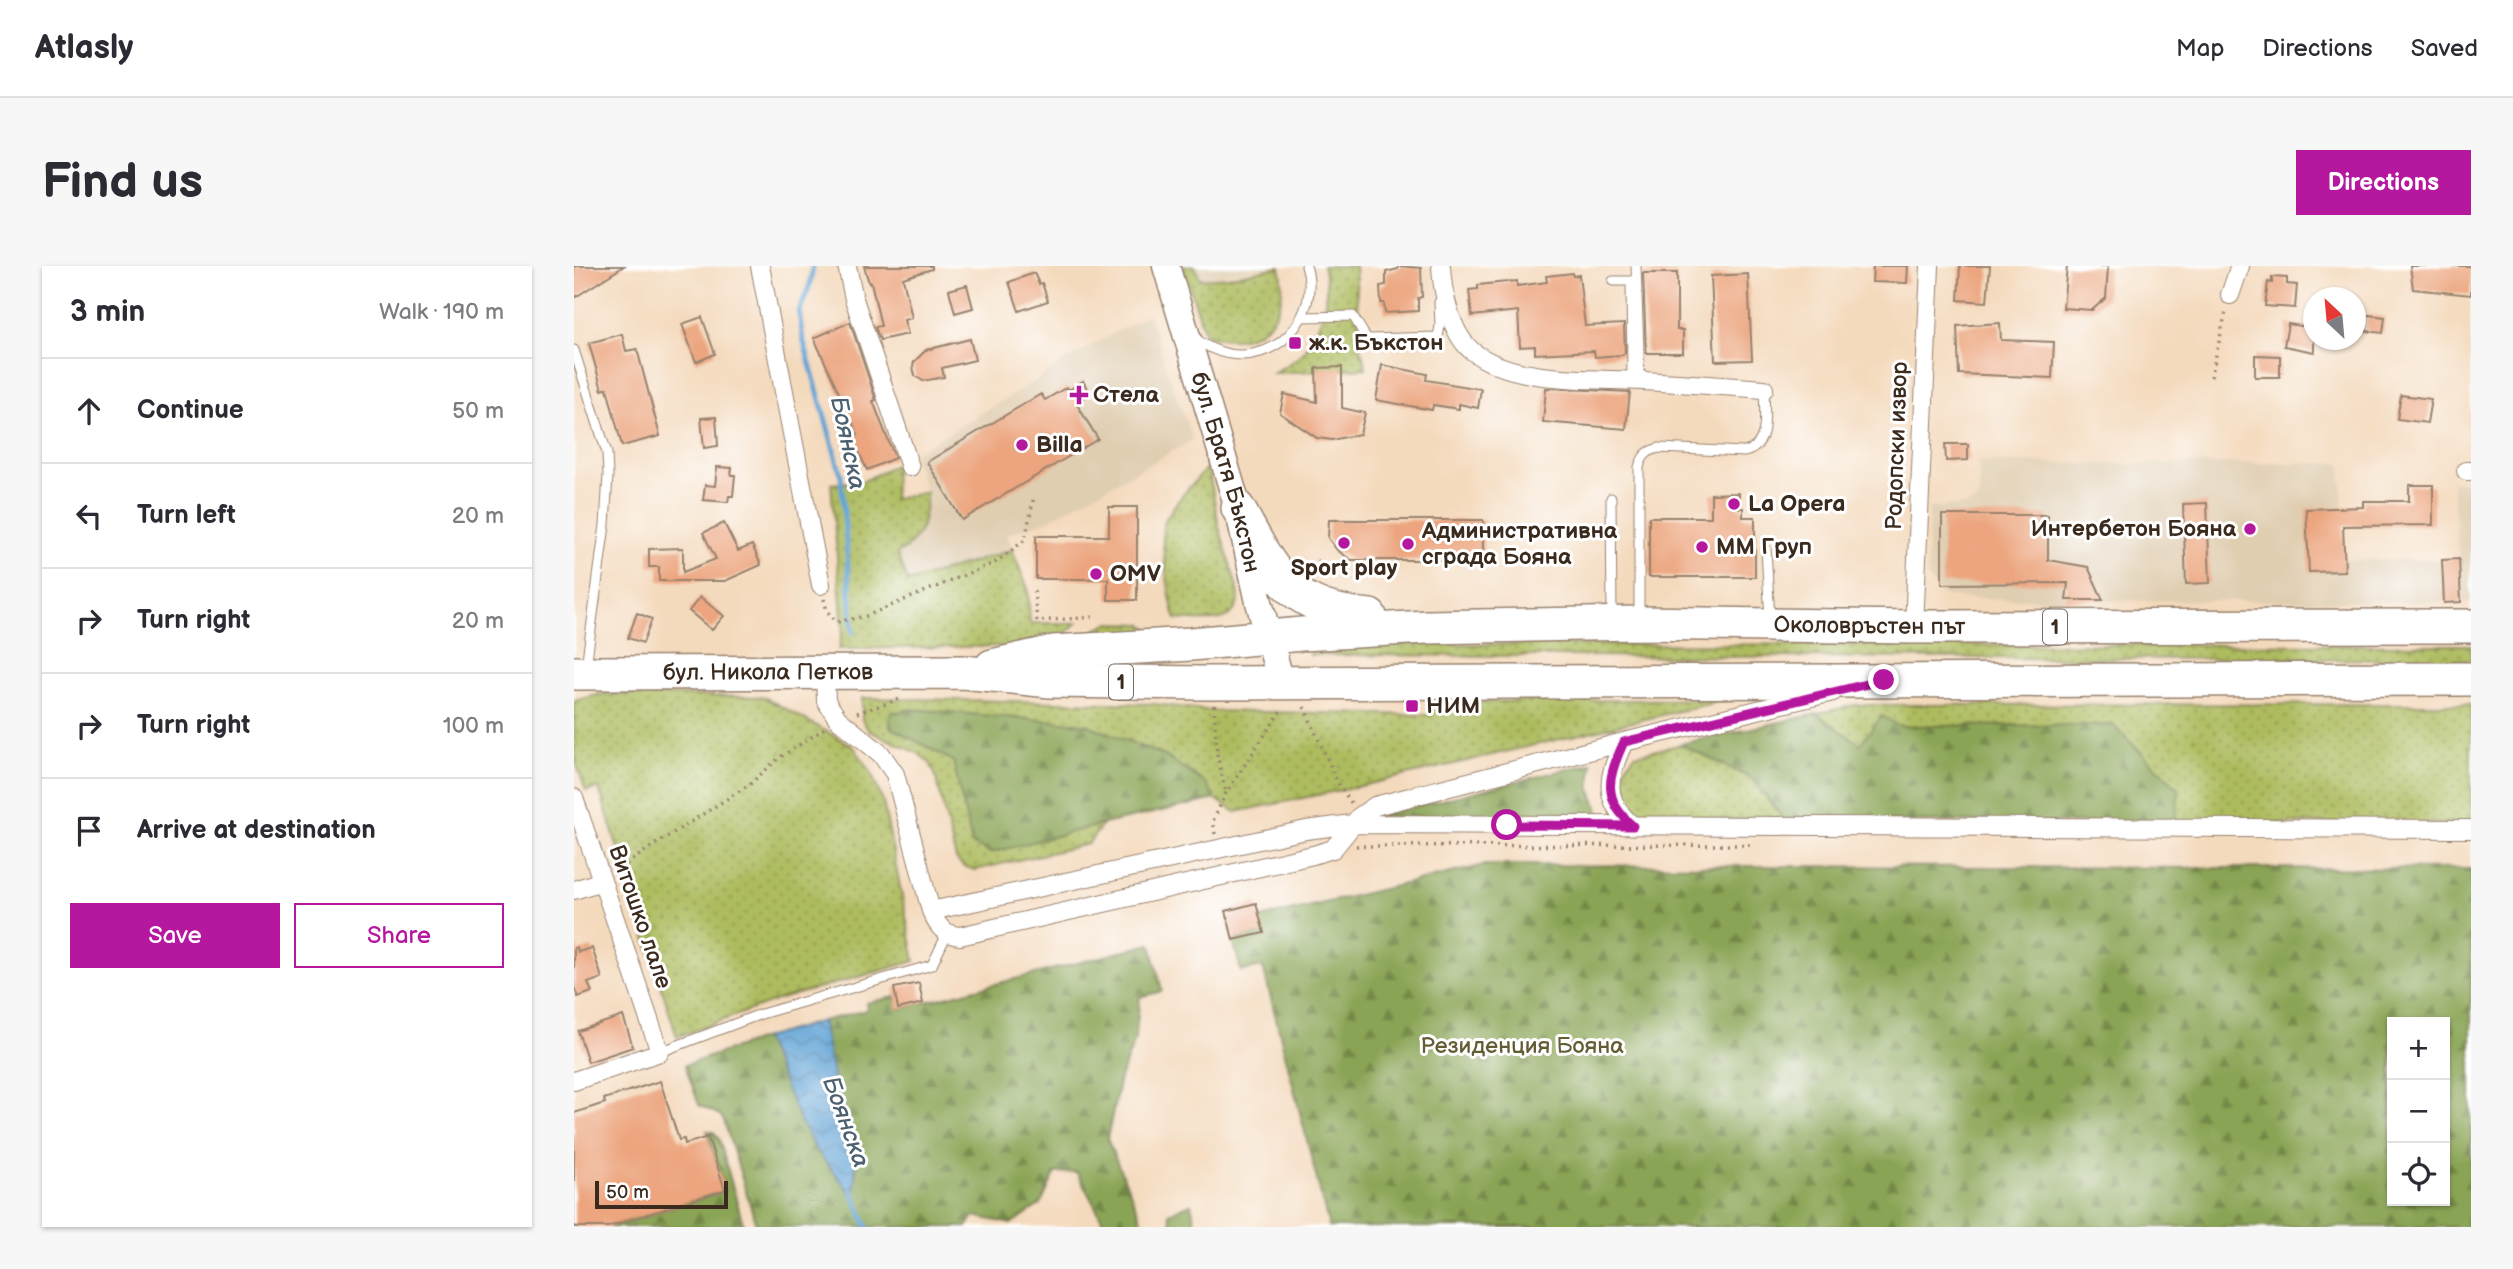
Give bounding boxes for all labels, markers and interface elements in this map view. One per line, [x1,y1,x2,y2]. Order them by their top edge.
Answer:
text: Atlasly [35,28,133,68]
text: Map [2176,34,2224,63]
text: Directions [2262,34,2373,63]
text: Saved [2411,34,2478,63]
button: Directions [2296,150,2471,215]
text: Find us [42,153,203,212]
north arrow [2303,287,2366,350]
text: 3 min [70,294,145,330]
text: Walk · 190 m [379,298,504,326]
place label: ж.к. Бъкстон [1309,329,1443,357]
marker: ж.к. Бъкстон [1287,335,1303,351]
street label: Родопски извор [1880,361,1914,531]
street label: бул. Братя Бъкстон [1184,369,1266,575]
place label: Стела [1093,381,1159,409]
marker: Стела [1071,387,1087,403]
icon: ahead [70,392,108,430]
water label: Боянска [824,394,872,492]
text: Continue [137,395,244,426]
text: 50 m [452,397,504,425]
place label: Billa [1036,431,1083,459]
marker: Billa [1014,437,1030,453]
place label: La Opera [1748,490,1845,518]
marker: La Opera [1726,496,1742,512]
icon: left [70,497,108,535]
text: Turn left [137,500,236,531]
text: 20 m [452,502,504,530]
place label: Интербетон Бояна [2031,515,2237,543]
place label: Административна сграда Бояна [1421,517,1618,571]
marker: Интербетон Бояна [2242,521,2258,537]
place label: ММ Груп [1716,533,1812,561]
marker: Sport play [1336,535,1352,551]
marker: Административна сграда Бояна [1400,536,1416,552]
marker: ММ Груп [1694,539,1710,555]
place label: Sport play [1291,554,1398,582]
place label: OMV [1110,560,1161,588]
marker: OMV [1088,566,1104,582]
icon: right [70,602,108,640]
text: Turn right [137,605,250,636]
text: 20 m [452,607,504,635]
road number: 1 [2043,610,2067,644]
street label: Околовръстен път [1773,611,1966,641]
street label: бул. Никола Петков [663,658,873,687]
road number: 1 [1109,664,1133,700]
route end [1868,664,1899,695]
place label: НИМ [1426,692,1480,720]
marker: НИМ [1404,698,1420,714]
icon: right [70,707,108,745]
text: Turn right [137,710,250,741]
text: 100 m [443,712,504,740]
route start [1491,809,1522,840]
icon: arrive [70,812,108,850]
text: Arrive at destination [137,815,376,846]
street label: Витошко лале [602,842,678,993]
button: Save [70,903,280,968]
button: Share [294,903,504,968]
map controls [2387,1017,2450,1206]
button: + [2387,1017,2450,1080]
park label: Резиденция Бояна [1420,1032,1624,1060]
water label: Боянска [816,1072,876,1172]
button: − [2387,1080,2450,1143]
button: locate [2387,1143,2450,1206]
scale bar [595,1178,728,1210]
text: 50 m [606,1181,649,1204]

